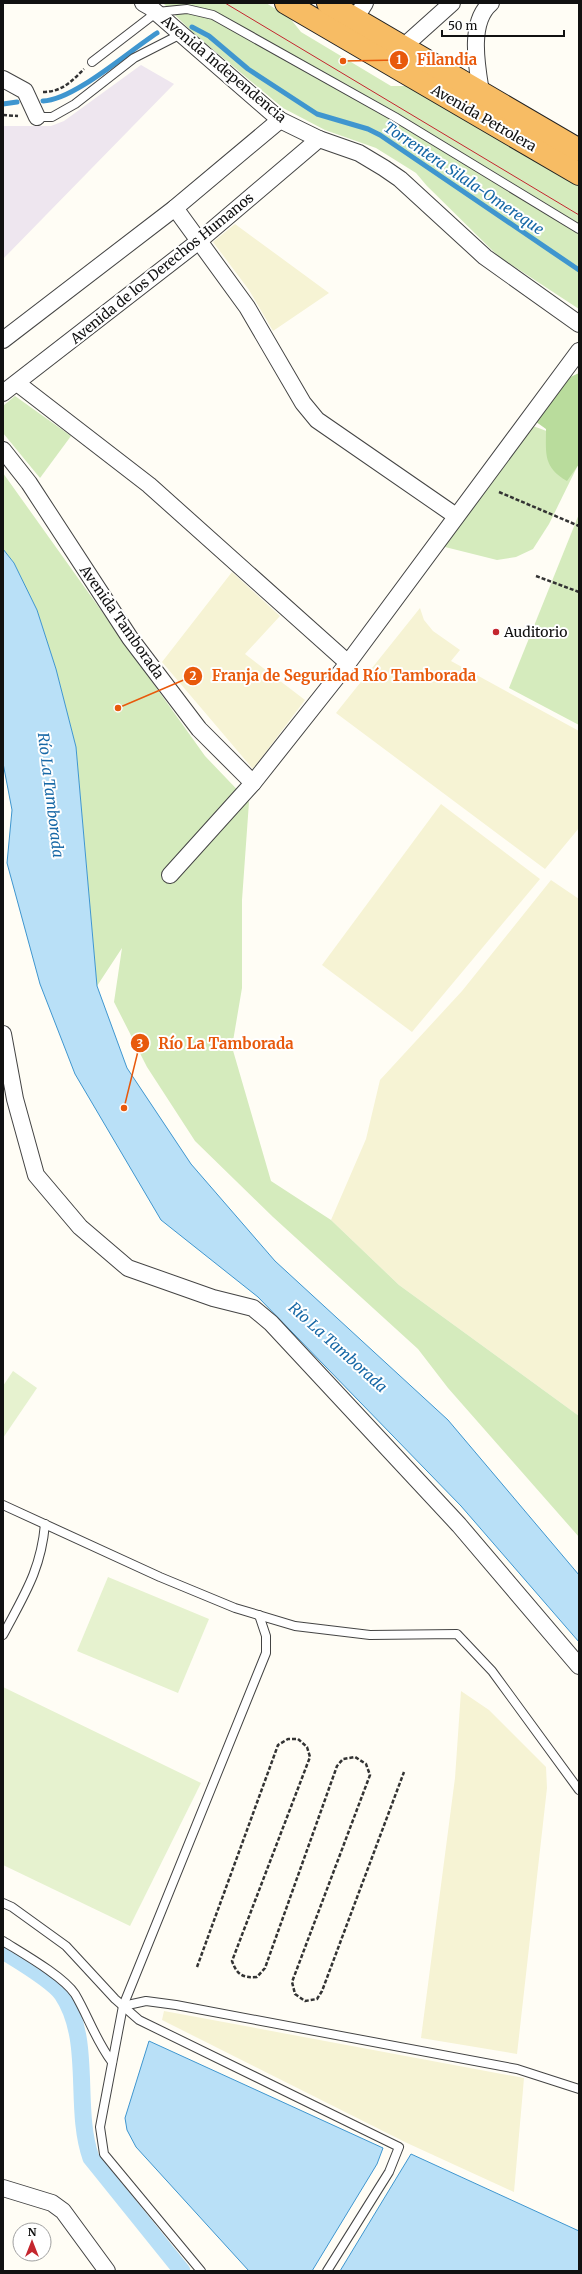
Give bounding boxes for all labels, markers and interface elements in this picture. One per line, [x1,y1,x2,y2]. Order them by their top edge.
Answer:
street label: Avenida Independencia [157,11,290,127]
scale bar [442,12,564,38]
text: 50 m [448,18,477,33]
callout: Filandia [389,46,485,73]
text: Filandia [417,50,478,69]
text: 1 [396,52,402,67]
street label: Avenida Petrolera [427,80,540,156]
water label: Torrentera Silala-Omereque [380,117,548,239]
street label: Avenida de los Derechos Humanos [66,188,257,348]
street label: Avenida Tamborada [75,561,168,683]
place label: Auditorio [503,623,567,641]
marker: Auditorio [491,627,501,637]
callout: Franja de Seguridad Río Tamborada [183,662,484,689]
text: Franja de Seguridad Río Tamborada [212,666,477,685]
text: 2 [189,668,197,683]
water label: Río La Tamborada [34,731,68,859]
callout: Río La Tamborada [130,1030,302,1057]
text: Río La Tamborada [158,1034,294,1053]
text: 3 [137,1036,144,1051]
water label: Río La Tamborada [285,1298,391,1396]
north arrow [12,2222,52,2262]
text: N [28,2225,37,2239]

